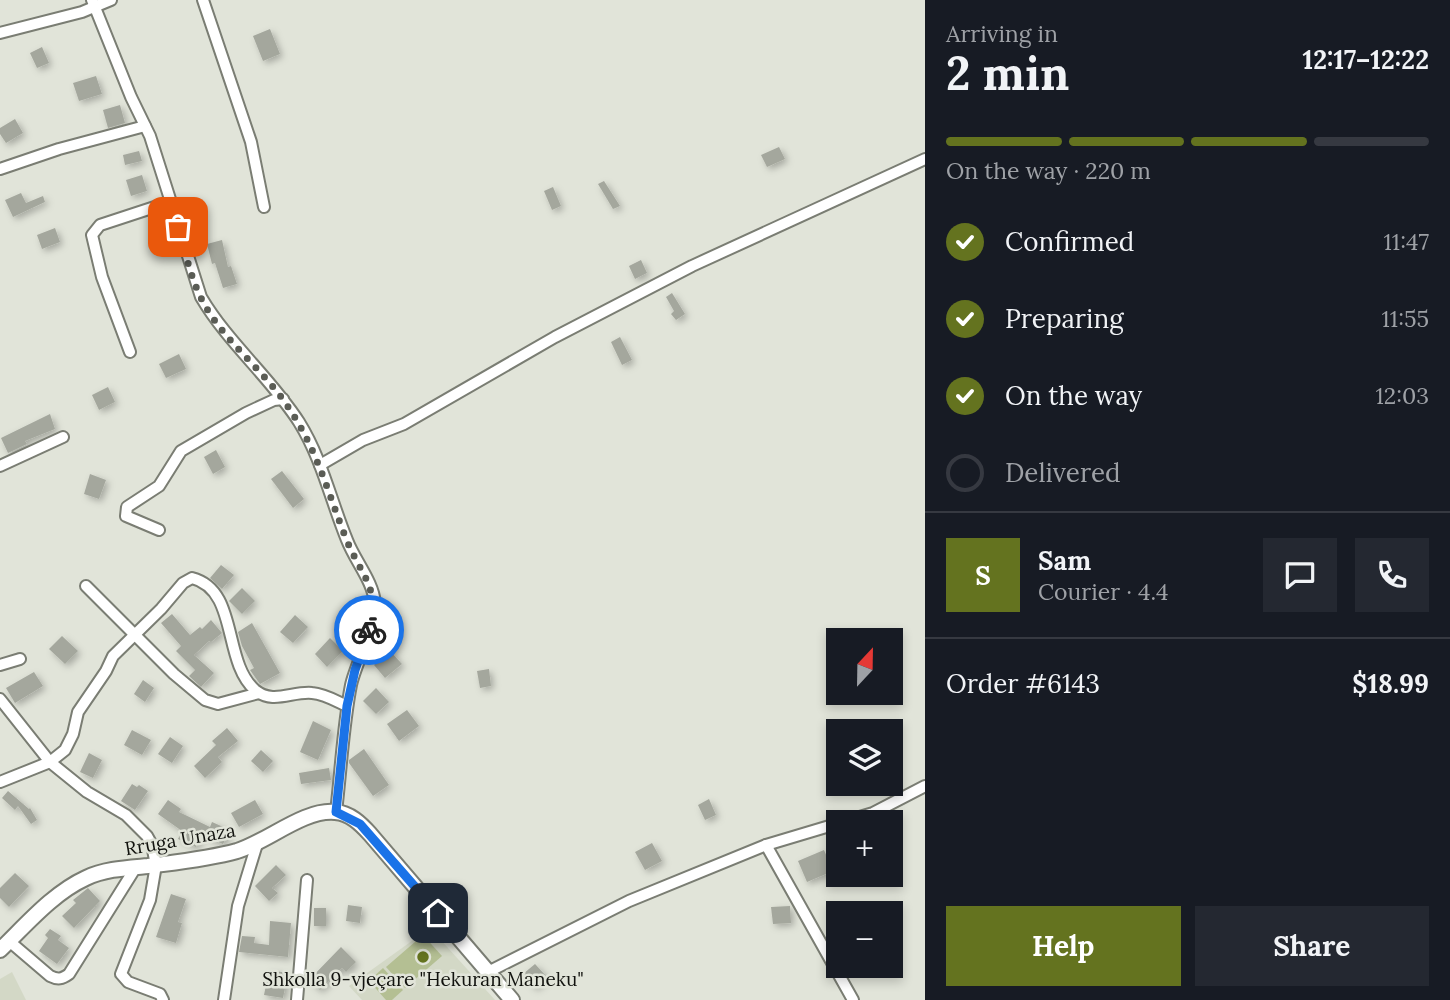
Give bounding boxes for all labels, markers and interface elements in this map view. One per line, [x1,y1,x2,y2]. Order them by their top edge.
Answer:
text: Arriving in [946,19,1058,48]
text: 12:17–12:22 [1303,43,1429,76]
text: 2 min [946,44,1069,103]
text: On the way · 220 m [946,156,1151,185]
pin [148,197,208,257]
icon: bag [159,208,197,246]
icon: check [946,223,984,261]
text: Confirmed [1005,225,1134,258]
text: 11:47 [1383,227,1429,256]
icon: check [946,300,984,338]
text: Preparing [1005,302,1124,335]
text: 11:55 [1381,304,1429,333]
icon: check [946,377,984,415]
text: On the way [1005,379,1142,412]
text: 12:03 [1375,381,1429,410]
text: Delivered [1005,456,1121,489]
button: chat [1263,538,1337,612]
button: phone [1355,538,1429,612]
text: Sam [1038,544,1091,577]
text: S [975,559,991,592]
text: Courier · 4.4 [1038,577,1169,606]
courier [334,595,404,665]
icon: bike [350,611,388,649]
north arrow [826,628,903,705]
map controls [826,628,903,978]
text: Order #6143 [946,667,1100,700]
text: $18.99 [1352,667,1429,700]
button: layers [826,719,903,796]
button: + [826,810,903,887]
street label: Rruga Unaza [123,817,237,861]
pin [408,883,468,943]
icon: home [419,894,457,932]
button: − [826,901,903,978]
button: Help [946,906,1181,986]
button: Share [1195,906,1429,986]
marker: Shkolla 9-vjeçare "Hekuran Maneku" [415,949,431,965]
place label: Shkolla 9-vjeçare "Hekuran Maneku" [262,967,584,991]

